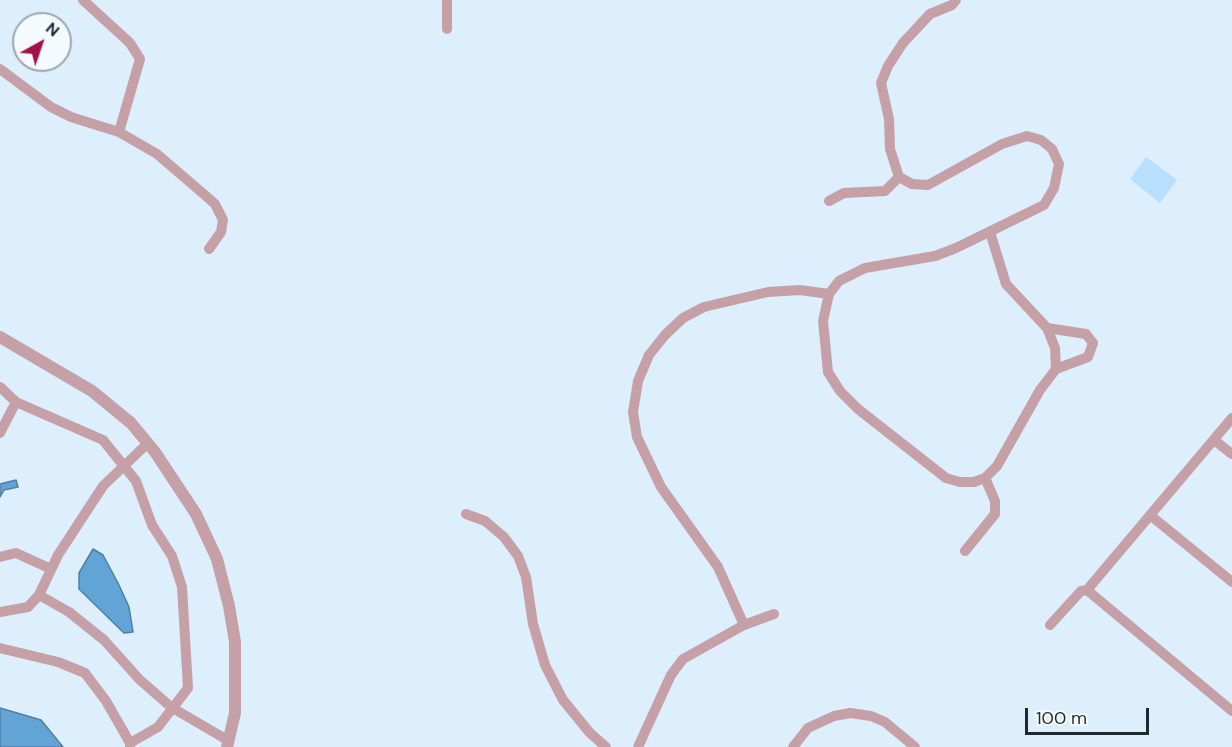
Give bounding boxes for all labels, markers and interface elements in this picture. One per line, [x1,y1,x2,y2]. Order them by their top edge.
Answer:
north arrow [12,12,72,72]
text: N [41,18,64,41]
scale bar [1028,696,1152,734]
text: 100 m [1036,706,1087,730]

